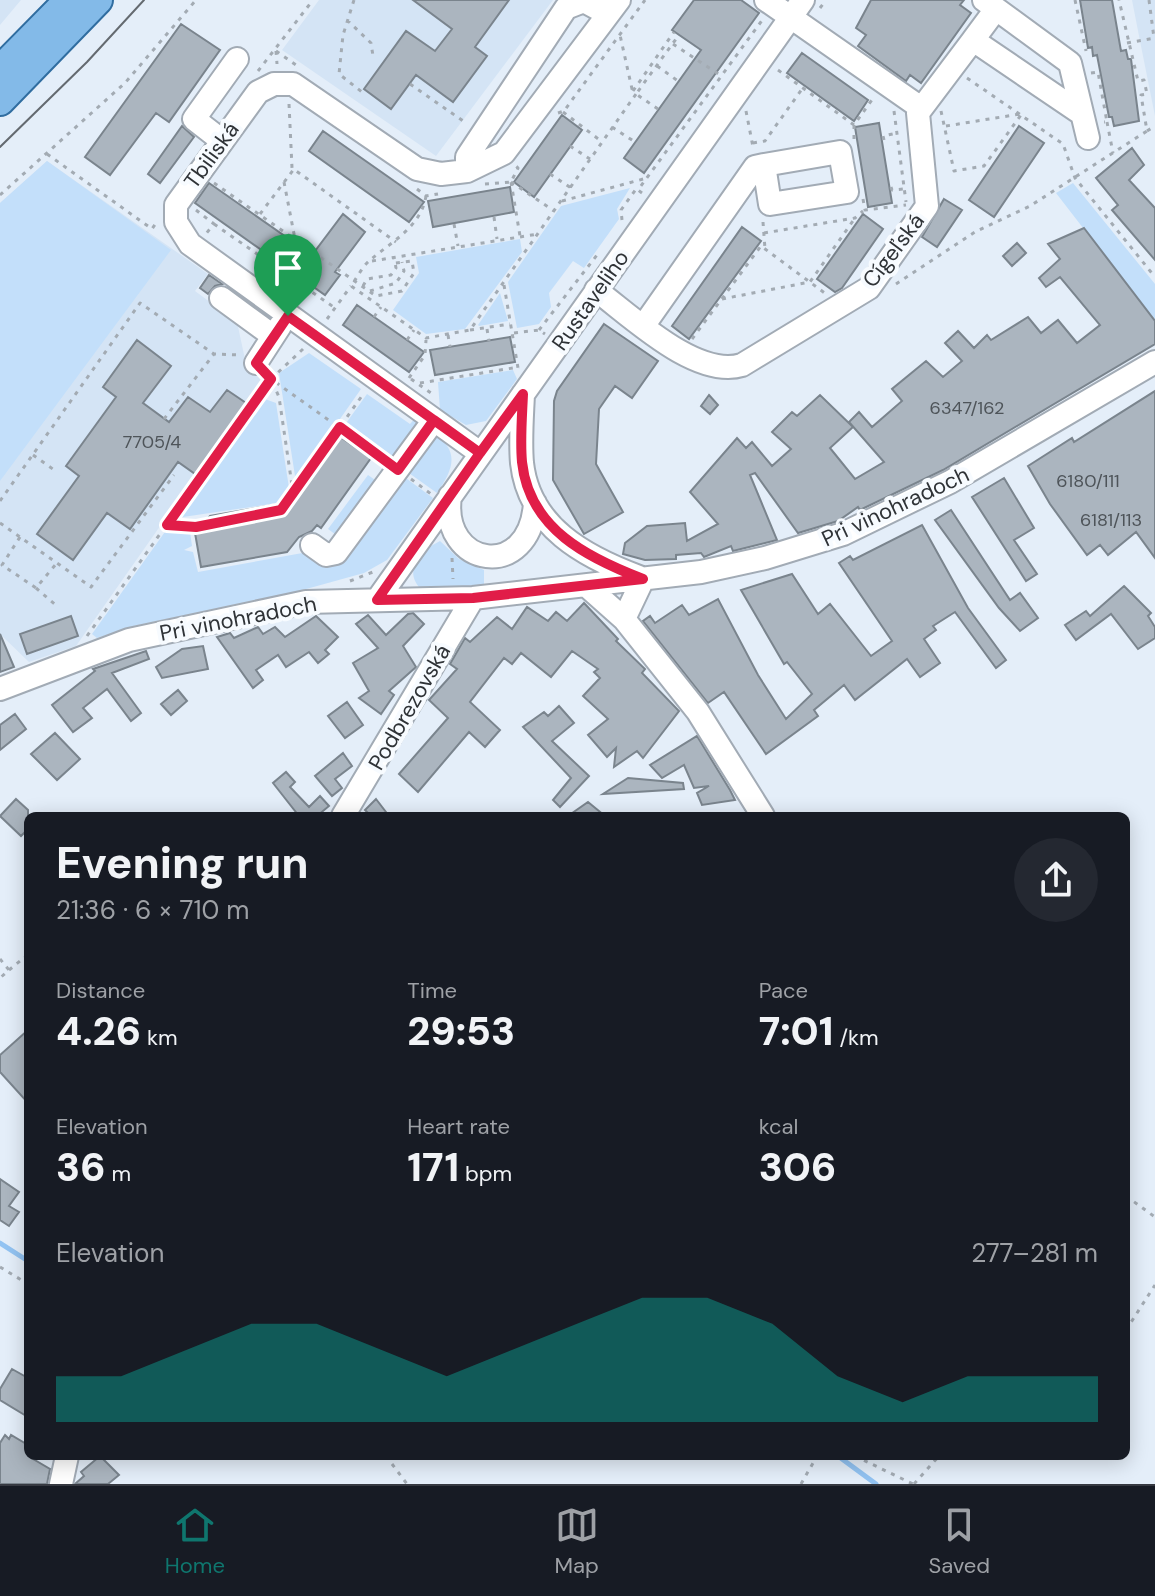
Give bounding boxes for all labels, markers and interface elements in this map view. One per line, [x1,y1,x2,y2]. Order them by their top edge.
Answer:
street label: Tbiliská [177,116,245,194]
street label: Cígeľská [856,207,931,293]
pin [254,234,322,316]
street label: Rustaveliho [545,245,636,356]
icon: arrive [266,246,310,290]
house number: 6347/162 [930,396,1004,420]
house number: 7705/4 [123,430,181,454]
street label: Pri vinohradoch [817,460,974,553]
house number: 6180/111 [1056,469,1120,493]
house number: 6181/113 [1080,508,1142,532]
street label: Pri vinohradoch [157,589,319,648]
street label: Podbrezovská [362,639,457,775]
text: Evening run [56,834,309,892]
button: share [1014,838,1098,922]
text: 21:36 · 6 × 710 m [56,893,249,927]
text: Distance [56,976,145,1005]
text: Time [407,976,457,1005]
text: Pace [759,976,808,1005]
text: 4.26 [56,1005,141,1057]
text: 29:53 [407,1005,515,1057]
text: 7:01 [759,1005,834,1057]
text: km [141,1023,178,1052]
text: /km [834,1023,879,1052]
text: Elevation [56,1112,148,1141]
text: Heart rate [407,1112,510,1141]
text: kcal [759,1112,798,1141]
text: 36 [56,1141,106,1193]
text: 171 [407,1141,459,1193]
text: 306 [759,1141,836,1193]
text: m [106,1159,131,1188]
text: bpm [459,1159,512,1188]
text: Elevation [56,1236,164,1270]
text: 277–281 m [971,1236,1098,1270]
tab: Home [165,1503,225,1580]
tab: Map [555,1503,599,1580]
tab: Saved [928,1503,990,1580]

